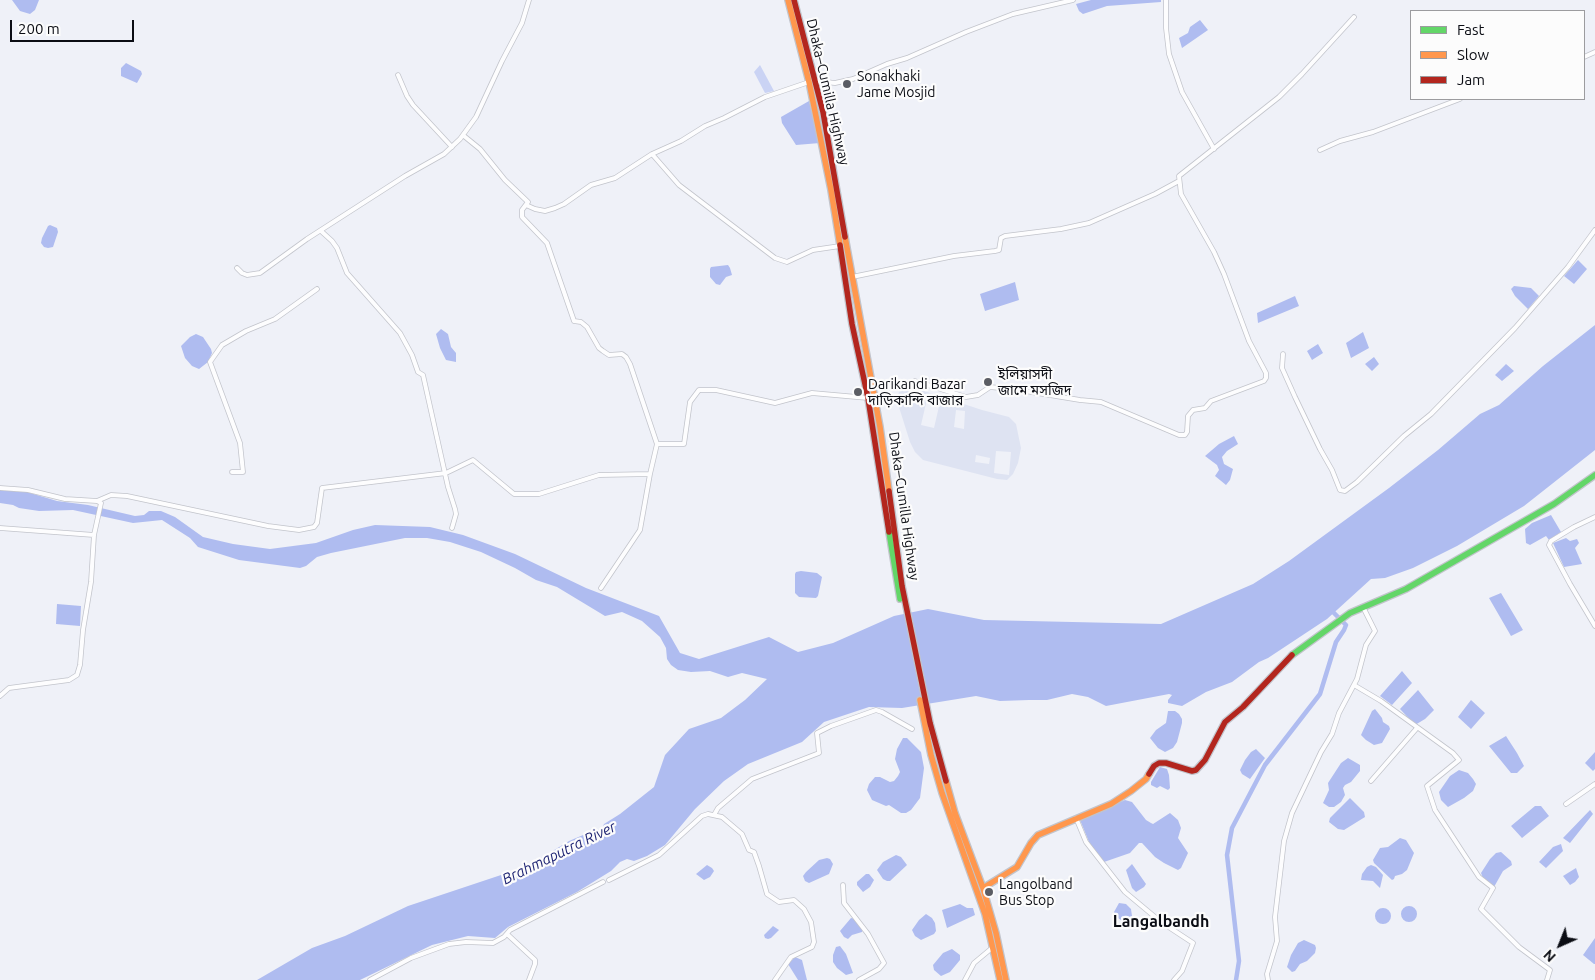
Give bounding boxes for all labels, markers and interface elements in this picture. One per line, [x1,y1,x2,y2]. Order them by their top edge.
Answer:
scale bar [12,10,136,42]
legend [1410,10,1585,100]
street label: Dhaka–Cumilla Highway [803,17,853,167]
text: 200 m [18,20,60,37]
text: Fast [1457,21,1484,38]
text: Slow [1457,46,1489,63]
place label: Sonakhaki Jame Mosjid [857,68,936,100]
text: Jam [1457,71,1485,88]
marker: Sonakhaki Jame Mosjid [841,78,853,90]
place label: ইলিয়াসদী জামে মসজিদ [998,366,1071,398]
place label: Darikandi Bazar দাড়িকান্দি বাজার [868,376,966,408]
marker: ইলিয়াসদী জামে মসজিদ [982,376,994,388]
marker: Darikandi Bazar দাড়িকান্দি বাজার [852,386,864,398]
street label: Dhaka–Cumilla Highway [885,431,923,581]
water label: Brahmaputra River [499,818,619,888]
place label: Langolband Bus Stop [999,876,1073,909]
marker: Langolband Bus Stop [983,886,995,898]
district label: Langalbandh [1113,912,1209,932]
north arrow [1535,920,1585,970]
text: N [1540,946,1559,965]

